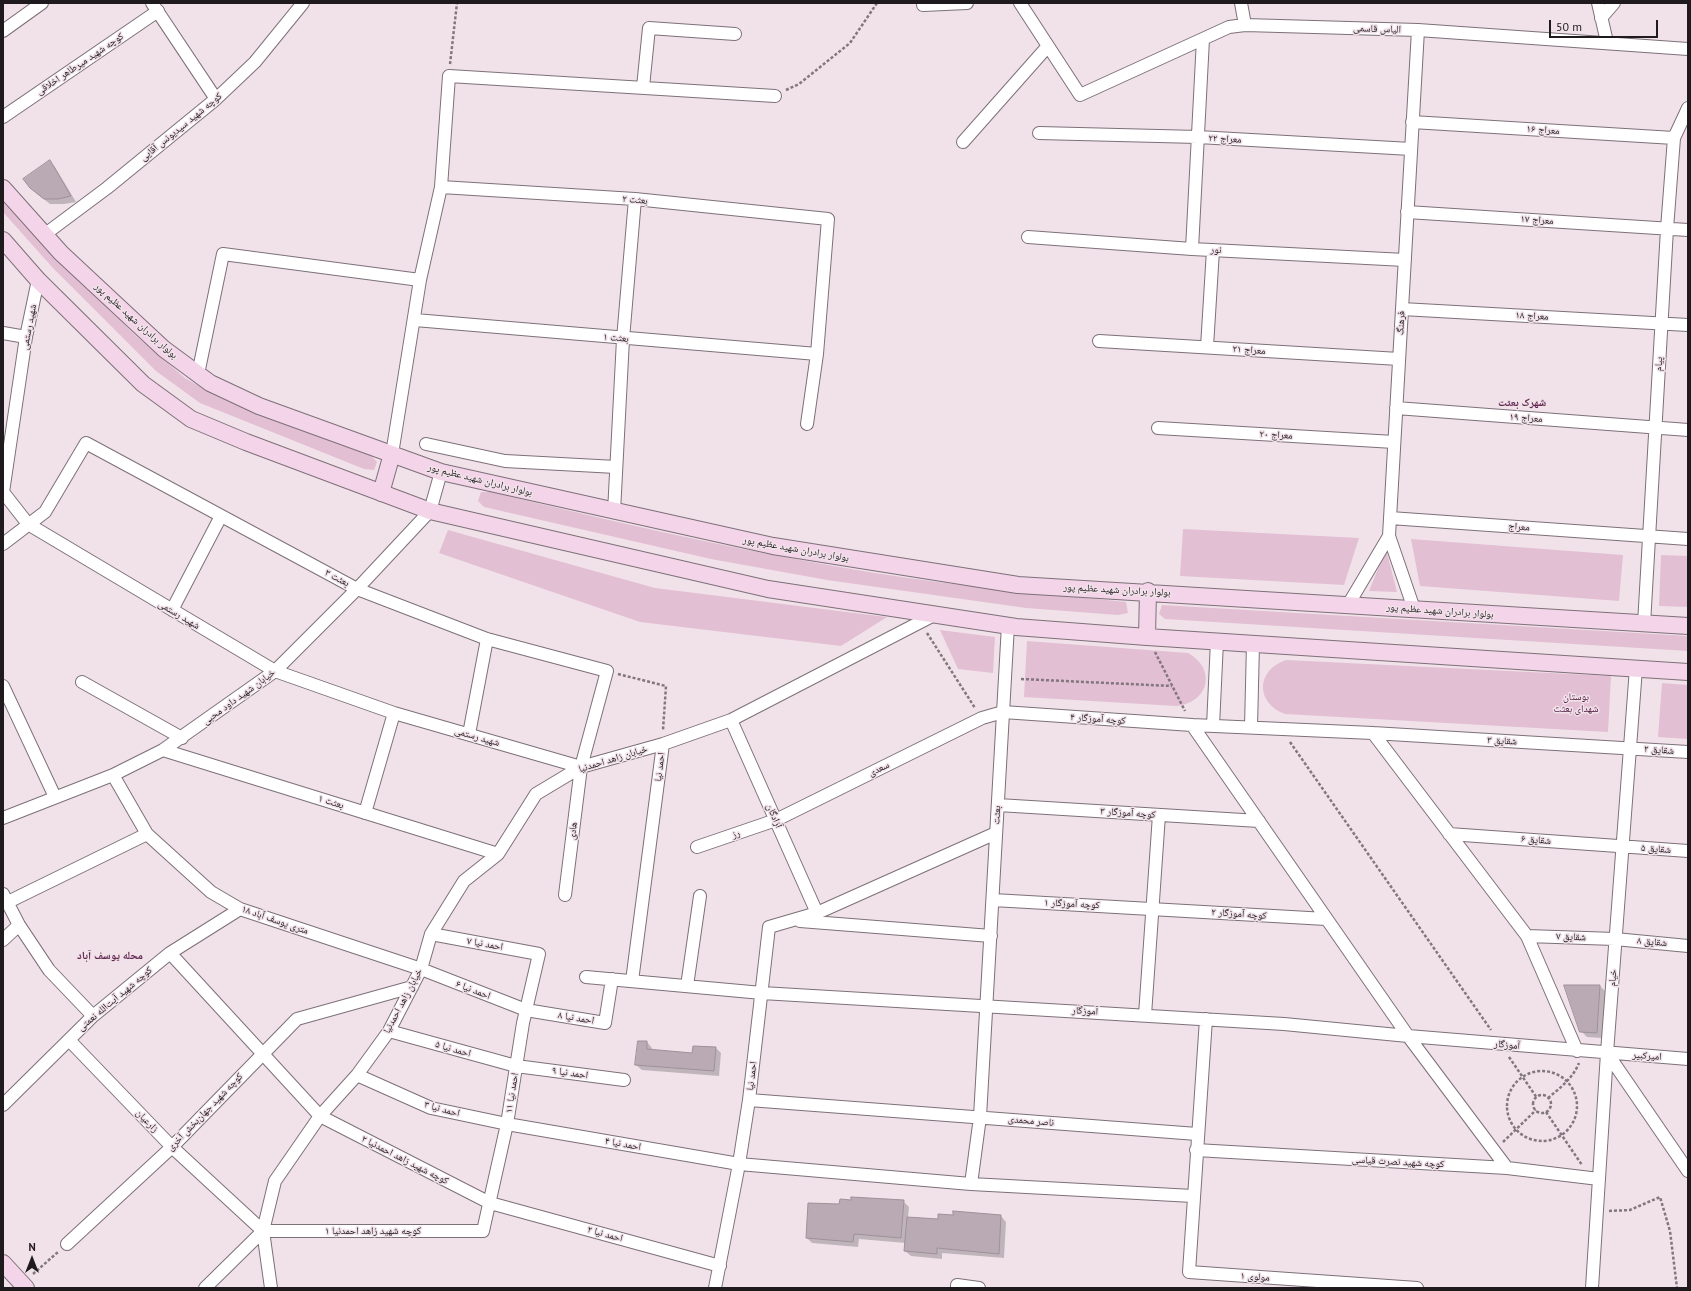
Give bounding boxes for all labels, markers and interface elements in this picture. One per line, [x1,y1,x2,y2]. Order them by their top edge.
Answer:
scale bar [1551,12,1660,38]
text: 50 m [1556,19,1582,34]
street label: الیاس قاسمی [1353,22,1401,36]
street label: کوچه شهید میرطاهر اخلاقی [34,30,126,98]
street label: کوچه شهید سیدیونس آقایی [138,90,224,164]
street label: معراج ۱۶ [1526,123,1560,137]
street label: معراج ۲۲ [1208,132,1242,146]
street label: بعثت ۲ [622,193,648,207]
street label: معراج ۱۷ [1520,213,1554,227]
street label: نور [1210,244,1222,256]
street label: بولوار برادران شهید عظیم‌ پور [92,281,180,361]
street label: شهید رستمی [19,303,39,351]
street label: معراج ۱۸ [1515,309,1549,323]
street label: فرهنگ [1394,311,1408,335]
street label: بعثت ۱ [603,331,629,345]
street label: معراج ۲۱ [1232,343,1266,357]
street label: پیام [1653,356,1665,372]
district label: شهرک بعثت [1498,396,1546,410]
street label: معراج ۱۹ [1509,411,1543,425]
street label: معراج ۲۰ [1259,428,1293,442]
street label: بولوار برادران شهید عظیم‌ پور [426,461,534,499]
street label: معراج [1508,520,1530,534]
street label: بولوار برادران شهید عظیم‌ پور [742,534,850,564]
street label: بعثت ۳ [323,567,351,589]
street label: بولوار برادران شهید عظیم‌ پور [1063,581,1171,599]
street label: شهید رستمی [156,598,202,632]
street label: بولوار برادران شهید عظیم‌ پور [1386,601,1494,621]
street label: خیابان شهید داود محبی [200,667,278,727]
park label: بوستان شهدای بعثت [1553,691,1599,714]
street label: کوچه آموزگار ۴ [1070,711,1126,727]
street label: شهید رستمی [453,725,501,749]
street label: شقایق ۳ [1487,734,1517,748]
street label: خیابان زاهد احمدنیا [577,743,649,775]
street label: شقایق ۲ [1644,743,1674,757]
street label: احمد نیا [652,752,668,782]
street label: سعدی [867,759,891,779]
street label: بعثت ۱ [317,792,345,812]
street label: آزادگان [763,802,785,830]
street label: بعثت [991,805,1003,825]
street label: کوچه آموزگار ۳ [1100,805,1156,821]
street label: هادی [566,821,580,841]
street label: رز [730,827,742,841]
street label: شقایق ۶ [1521,833,1551,847]
street label: شقایق ۵ [1641,842,1671,856]
street label: کوچه آموزگار ۱ [1044,897,1100,911]
street label: ۱۸ متری یوسف آباد [240,903,310,937]
street label: کوچه آموزگار ۲ [1211,906,1267,922]
street label: شقایق ۷ [1556,930,1586,944]
street label: احمد نیا ۷ [466,935,504,953]
street label: شقایق ۸ [1637,935,1667,949]
district label: محله یوسف آباد [77,949,143,963]
street label: کوچه شهید آیت‌الله نعمتی [75,964,155,1034]
street label: خیابان زاهد احمدنیا [381,967,425,1035]
street label: خیام [1606,969,1620,987]
street label: احمد نیا ۶ [454,978,492,1002]
street label: آموزگار [1072,1004,1098,1018]
street label: احمد نیا ۸ [557,1009,595,1027]
street label: احمد نیا ۵ [434,1038,472,1060]
street label: آموزگار [1494,1038,1520,1052]
street label: امیرکبیر [1632,1049,1662,1063]
street label: احمد نیا [744,1061,760,1091]
street label: احمد نیا ۹ [551,1065,589,1081]
street label: کوچه شهید جهان‌بخش آخری [165,1071,245,1153]
street label: احمد نیا ۱۱ [503,1072,521,1114]
street label: احمد نیا ۳ [423,1099,461,1119]
street label: زارعیان [133,1107,161,1135]
street label: ناصر محمدی [1008,1113,1054,1129]
street label: کوچه شهید زاهد احمدنیا ۲ [359,1133,451,1187]
street label: احمد نیا ۴ [604,1135,642,1153]
street label: کوچه شهید نصرت قیاسی [1351,1154,1445,1170]
street label: احمد نیا ۲ [586,1224,624,1244]
street label: کوچه شهید زاهد احمدنیا ۱ [325,1225,421,1237]
north arrow [12,1239,52,1279]
text: N [28,1240,36,1254]
street label: مولوی ۱ [1240,1270,1270,1284]

